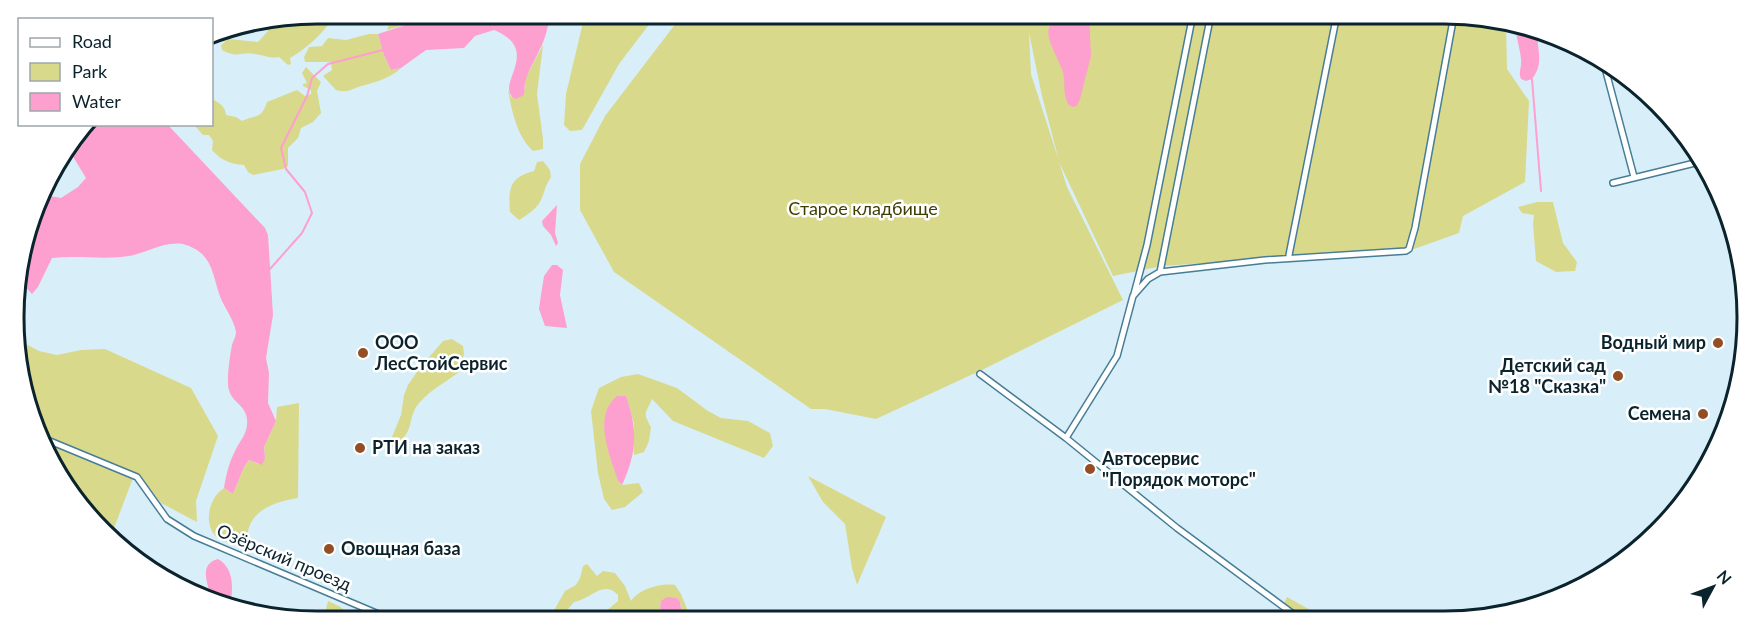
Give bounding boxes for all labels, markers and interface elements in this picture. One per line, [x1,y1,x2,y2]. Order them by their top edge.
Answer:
legend [18,18,213,126]
text: Road [72,30,112,52]
text: Park [72,60,108,82]
text: Water [72,90,121,112]
park label: Старое кладбище [788,197,938,219]
place label: ООО ЛесСтойСервис [374,331,508,374]
place label: Водный мир [1601,331,1706,353]
marker: Водный мир [1711,336,1725,350]
marker: ООО ЛесСтойСервис [356,346,370,360]
place label: Детский сад №18 "Сказка" [1488,354,1607,397]
marker: Детский сад №18 "Сказка" [1611,369,1625,383]
place label: Семена [1628,402,1691,424]
marker: Семена [1696,407,1710,421]
place label: РТИ на заказ [372,436,480,458]
marker: РТИ на заказ [353,441,367,455]
place label: Автосервис "Порядок моторс" [1101,447,1256,490]
marker: Автосервис "Порядок моторс" [1083,462,1097,476]
street label: Озёрский проезд [214,519,355,595]
place label: Овощная база [341,537,461,559]
marker: Овощная база [322,542,336,556]
north arrow [1683,557,1743,617]
text: N [1713,566,1736,588]

